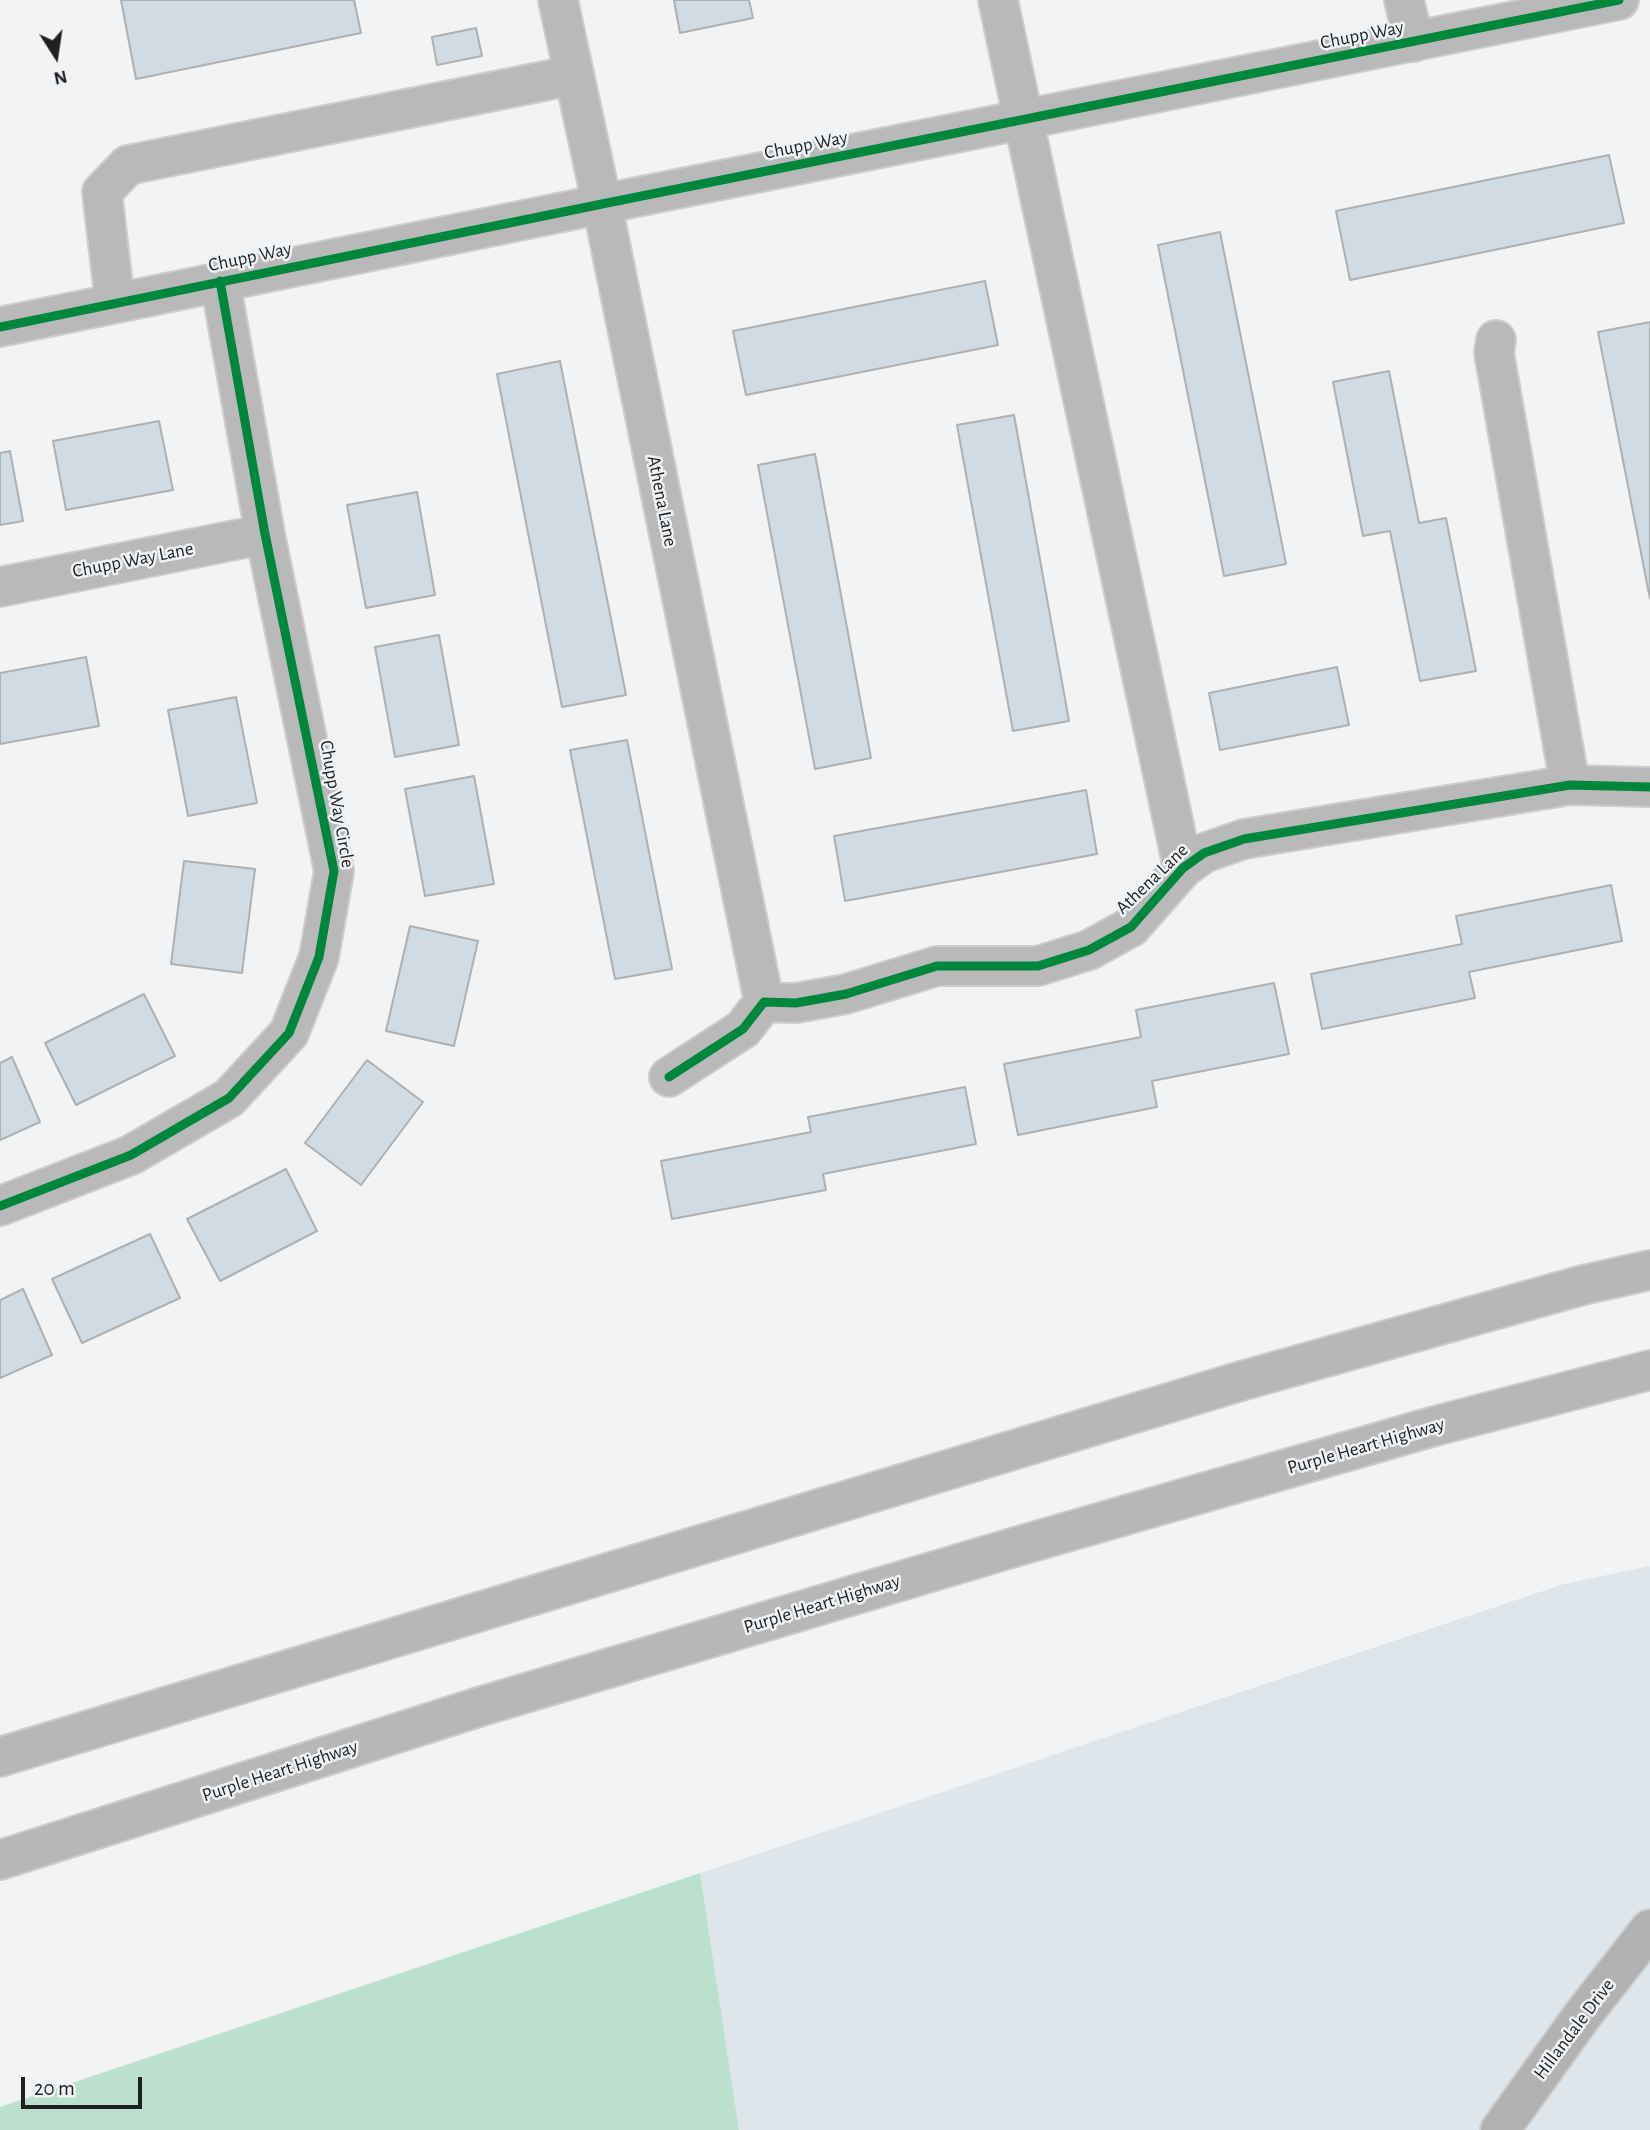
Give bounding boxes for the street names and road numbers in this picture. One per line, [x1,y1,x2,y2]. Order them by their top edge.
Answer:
street label: Chupp Way [1318,16,1406,54]
street label: Chupp Way [762,126,850,164]
street label: Chupp Way [206,237,294,277]
street label: Athena Lane [642,454,682,548]
street label: Chupp Way Lane [71,537,195,583]
street label: Chupp Way Circle [315,738,359,870]
street label: Athena Lane [1111,839,1193,919]
street label: Purple Heart Highway [1285,1413,1447,1479]
street label: Purple Heart Highway [741,1569,903,1639]
street label: Purple Heart Highway [199,1735,361,1807]
street label: Hillandale Drive [1529,1974,1619,2084]

